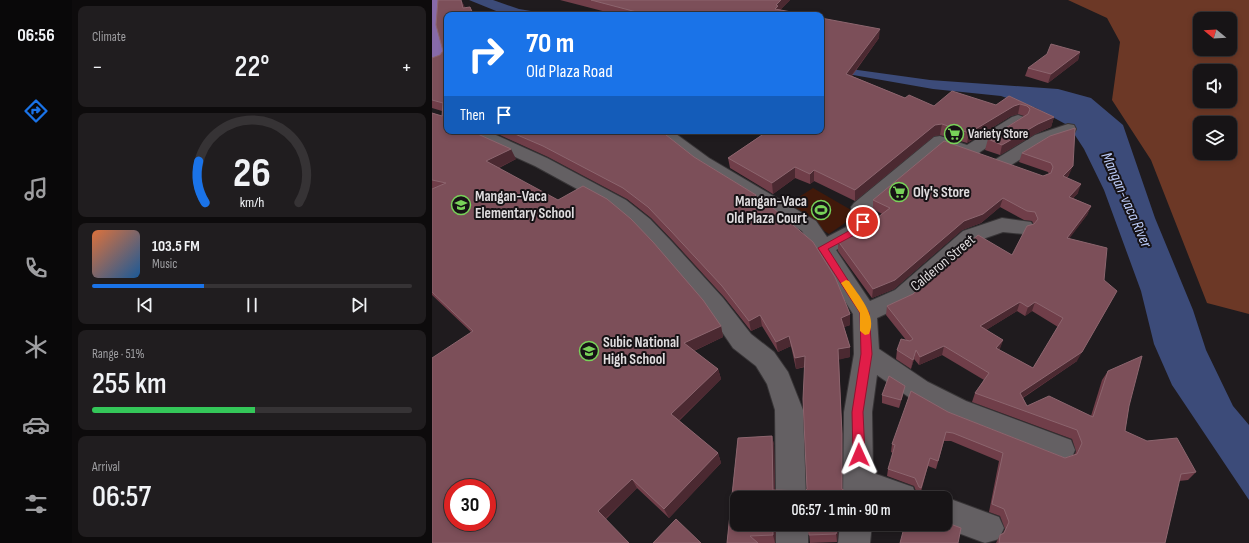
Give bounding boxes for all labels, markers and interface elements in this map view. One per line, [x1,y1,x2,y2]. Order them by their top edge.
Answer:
north arrow [1193,12,1237,56]
map controls [1193,12,1237,160]
text: 06:56 [17,25,55,46]
text: 70 m [526,27,574,60]
icon: right [460,28,512,80]
text: Climate [92,29,126,45]
text: 22° [235,49,269,85]
text: − [92,54,103,81]
text: + [401,54,412,81]
text: Old Plaza Road [526,61,613,82]
button: sound [1193,64,1237,108]
icon: directions [22,97,50,125]
icon: arrive [493,104,515,126]
text: Then [460,106,485,125]
button: layers [1193,116,1237,160]
supermarket icon: Variety Store [943,123,965,145]
place label: Variety Store [968,126,1029,142]
text: 26 [233,149,271,198]
water label: Mangan-vaca River [1097,149,1156,251]
icon: music [22,175,50,203]
supermarket icon: Oly's Store [888,181,910,203]
place label: Oly's Store [913,183,970,202]
place label: Mangan-Vaca Elementary School [475,187,574,223]
place label: Mangan-Vaca Old Plaza Court [727,192,807,228]
text: km/h [240,193,264,210]
school or university icon: Mangan-Vaca Elementary School [450,194,472,216]
sports icon: Mangan-Vaca Old Plaza Court [810,199,832,221]
pin [846,205,880,239]
icon: arrive [852,211,874,233]
street label: Calderon Street [907,230,980,296]
text: 103.5 FM [152,237,200,256]
icon: phone [22,254,50,282]
text: Music [152,256,177,272]
icon: previous [134,294,156,316]
icon: pause [241,294,263,316]
icon: next [348,294,370,316]
icon: climate [22,333,50,361]
place label: Subic National High School [603,333,679,369]
school or university icon: Subic National High School [578,340,600,362]
text: Range · 51% [92,346,145,362]
text: 255 km [92,366,167,402]
icon: car [22,411,50,439]
position arrow [838,434,880,476]
text: Arrival [92,459,120,475]
text: 06:57 [92,479,151,515]
speed limit sign: 30 [444,479,496,531]
icon: filters [22,490,50,518]
text: 06:57 · 1 min · 90 m [792,501,890,520]

